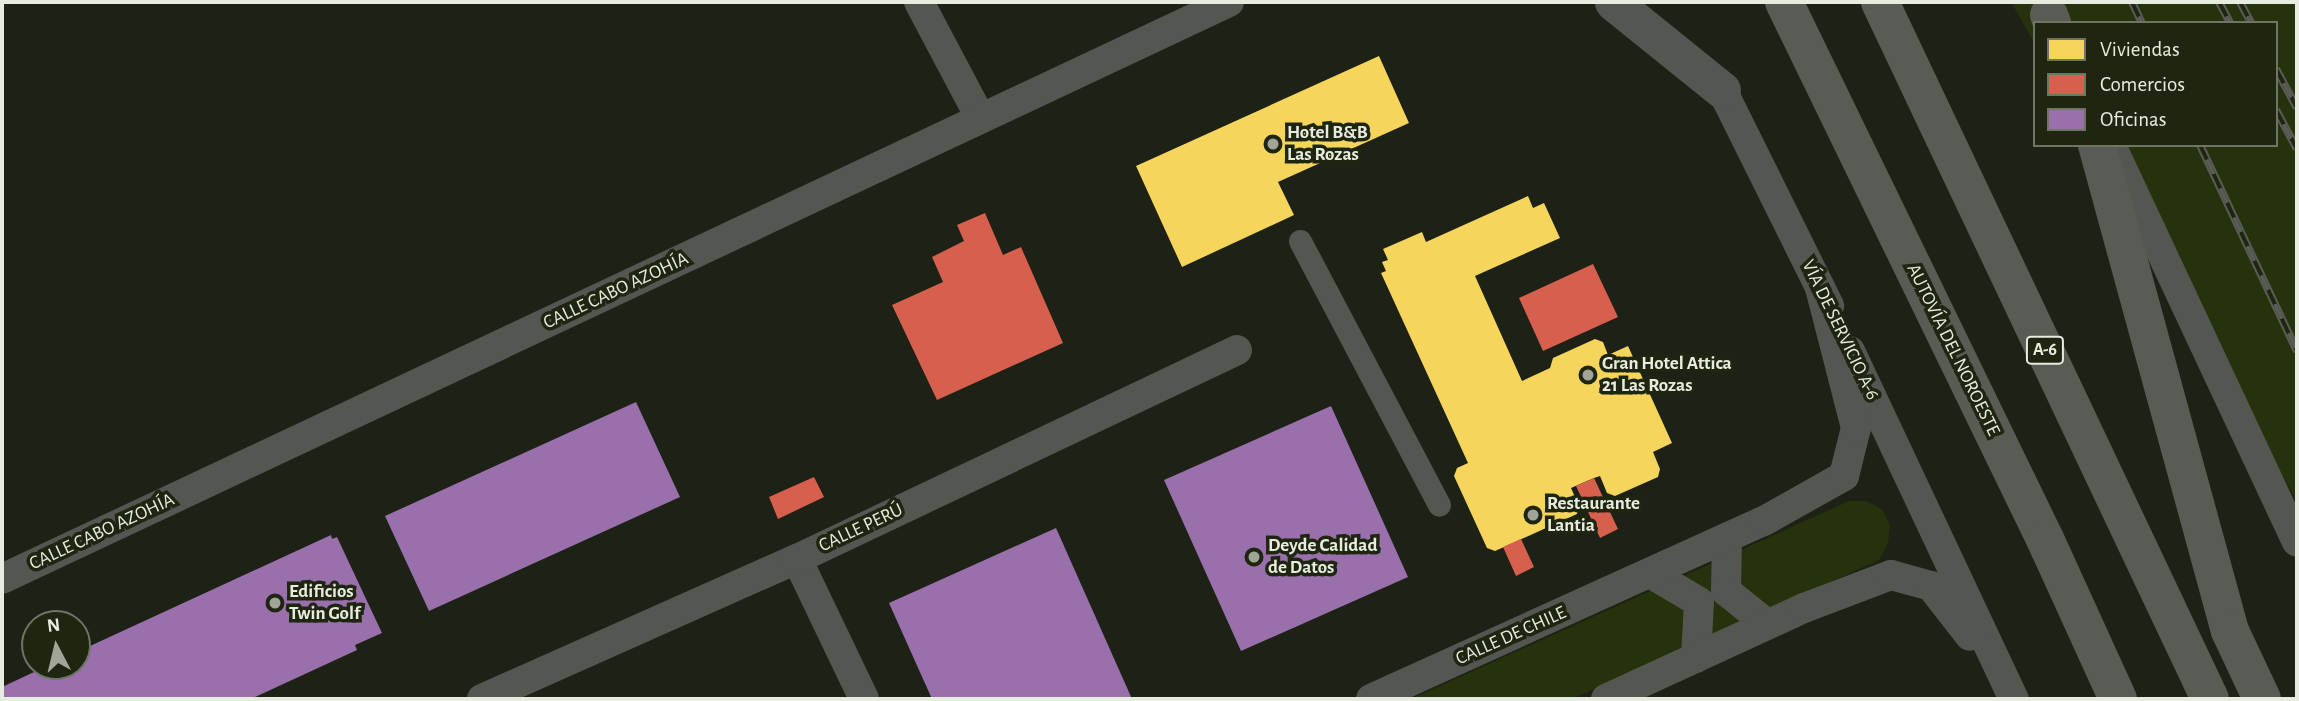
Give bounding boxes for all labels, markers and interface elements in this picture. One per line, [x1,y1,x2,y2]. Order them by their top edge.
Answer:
legend [2033,21,2278,147]
text: Viviendas [2100,39,2180,60]
text: Comercios [2100,74,2185,95]
text: Oficinas [2100,109,2166,130]
place label: Hotel B&B Las Rozas [1287,122,1368,166]
marker: Hotel B&B Las Rozas [1265,136,1281,152]
street label: CALLE CABO AZOHÍA [540,247,692,335]
street label: VÍA DE SERVICIO A-6 [1796,256,1884,404]
street label: AUTOVÍA DEL NOROESTE [1901,260,2005,440]
road number: A-6 [2026,336,2064,364]
place label: Gran Hotel Attica 21 Las Rozas [1602,353,1732,397]
marker: Gran Hotel Attica 21 Las Rozas [1580,367,1596,383]
street label: CALLE CABO AZOHÍA [26,488,178,576]
place label: Restaurante Lantia [1547,493,1640,537]
street label: CALLE PERÚ [815,499,907,557]
marker: Restaurante Lantia [1525,507,1541,523]
place label: Deyde Calidad de Datos [1268,535,1377,579]
marker: Deyde Calidad de Datos [1246,549,1262,565]
place label: Edificios Twin Golf [289,581,360,625]
marker: Edificios Twin Golf [267,595,283,611]
street label: CALLE DE CHILE [1452,601,1570,671]
north arrow [21,610,91,680]
text: N [46,615,61,636]

